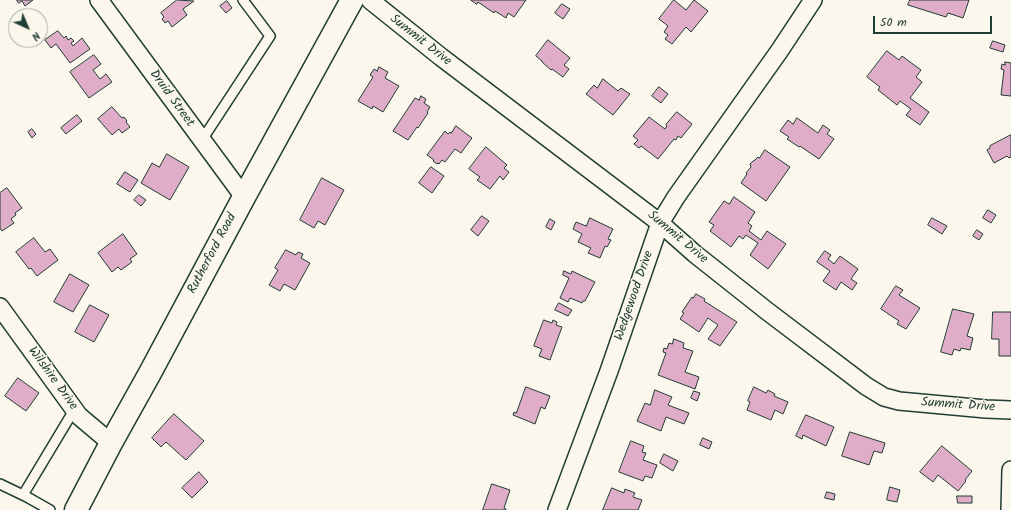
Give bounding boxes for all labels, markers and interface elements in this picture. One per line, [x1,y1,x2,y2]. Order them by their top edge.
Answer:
north arrow [8,8,48,48]
scale bar [875,8,994,34]
street label: Summit Drive [386,12,454,70]
text: 50 m [880,13,907,32]
text: N [27,27,44,45]
street label: Druid Street [145,67,197,131]
street label: Summit Drive [644,208,710,268]
street label: Rutherford Road [185,211,241,297]
street label: Wedgewood Drive [612,249,658,343]
street label: Wilshire Drive [24,344,80,414]
street label: Summit Drive [920,396,996,416]

